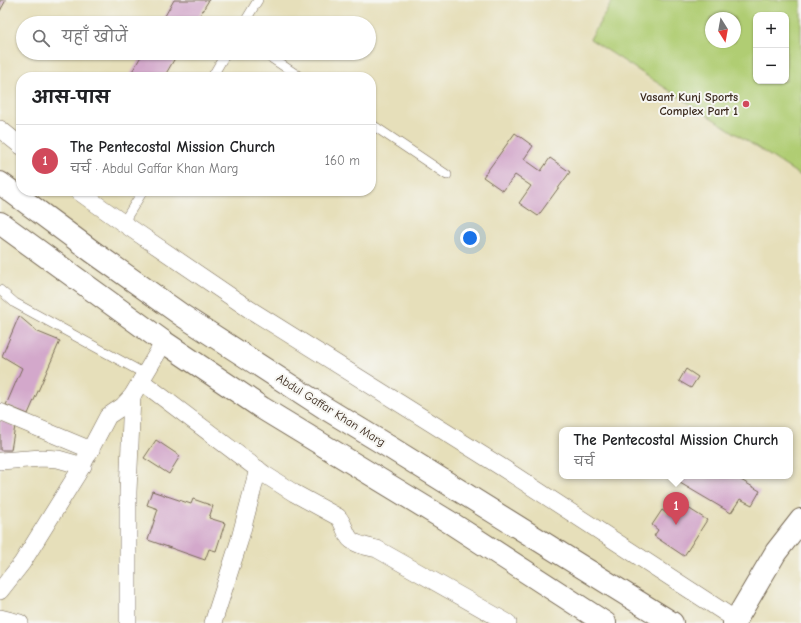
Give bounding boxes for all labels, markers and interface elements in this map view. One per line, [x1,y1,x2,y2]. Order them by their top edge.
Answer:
north arrow [705,12,741,48]
map controls [753,12,789,84]
button: + [753,12,789,48]
search box [16,16,376,60]
icon: search [30,27,52,49]
text: यहाँ खोजें [62,28,128,46]
button: − [753,48,789,84]
text: आस-पास [32,88,110,107]
place label: Vasant Kunj Sports Complex Part 1 [640,90,738,118]
marker: Vasant Kunj Sports Complex Part 1 [741,99,751,109]
text: The Pentecostal Mission Church [70,138,275,156]
text: 1 [42,153,48,168]
text: 160 m [325,153,360,168]
text: चर्च · Abdul Gaffar Khan Marg [70,161,238,176]
your location [460,228,480,248]
street label: Abdul Gaffar Khan Marg [274,371,388,449]
popup [559,427,793,479]
text: The Pentecostal Mission Church [573,431,779,449]
text: चर्च [573,454,595,469]
pin: 1 [663,492,689,525]

